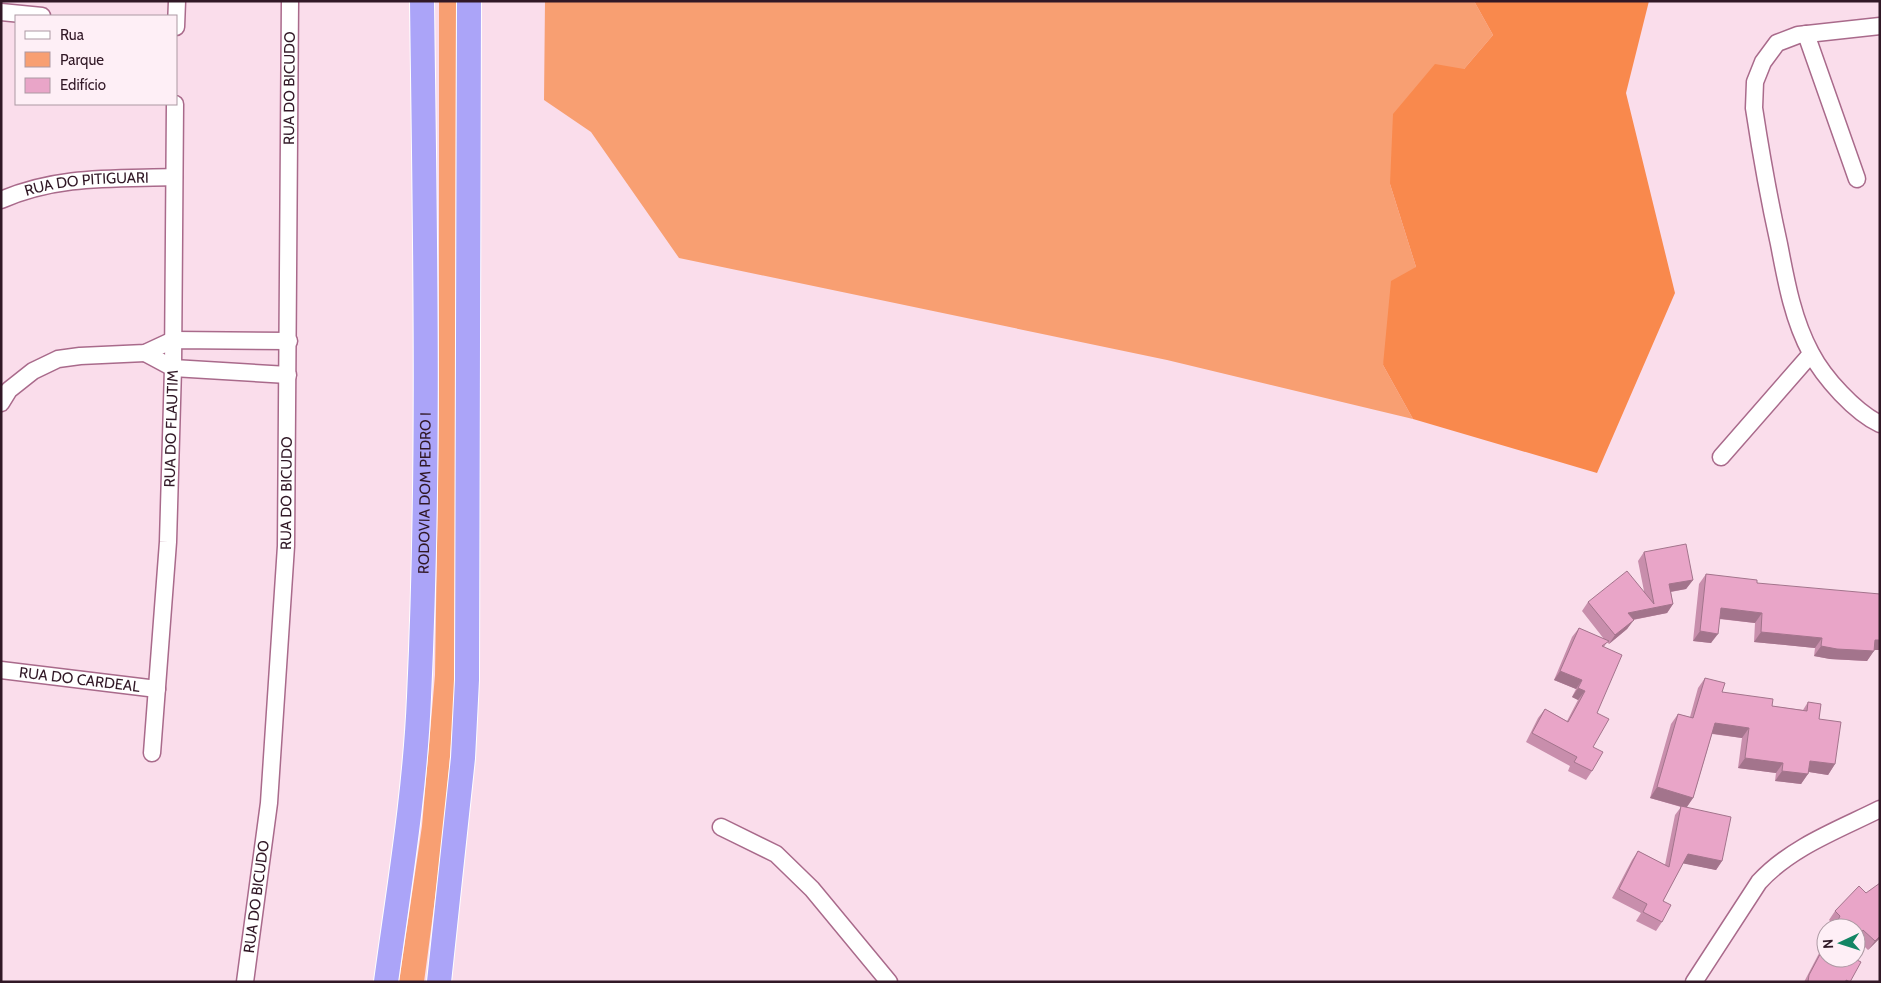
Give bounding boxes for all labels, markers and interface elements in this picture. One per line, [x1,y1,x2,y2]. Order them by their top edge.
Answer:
legend [15,15,178,105]
text: Rua [60,26,85,44]
street label: RUA DO BICUDO [280,31,299,145]
text: Parque [60,51,104,69]
text: Edifício [60,76,106,94]
street label: RUA DO PITIGUARI [22,169,149,200]
street label: RUA DO FLAUTIM [161,370,182,488]
street label: RODOVIA DOM PEDRO I [414,412,435,574]
street label: RUA DO BICUDO [277,436,296,550]
street label: RUA DO CARDEAL [18,663,141,696]
street label: RUA DO BICUDO [240,839,273,954]
north arrow [1816,918,1866,968]
text: N [1819,938,1837,949]

